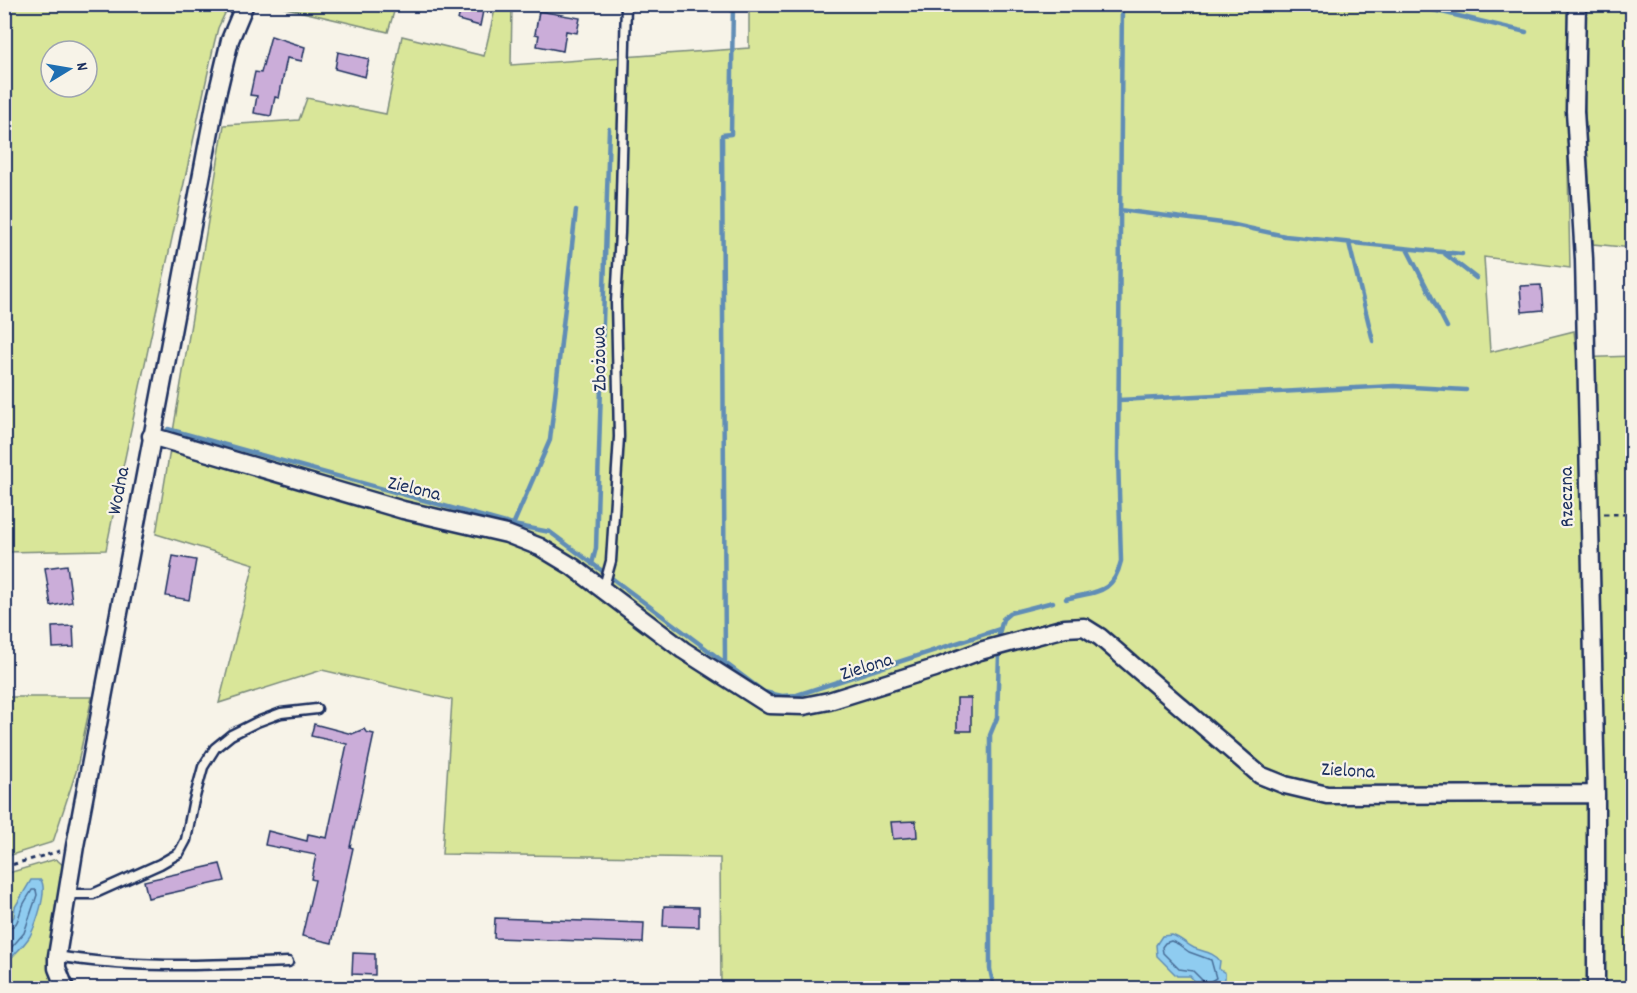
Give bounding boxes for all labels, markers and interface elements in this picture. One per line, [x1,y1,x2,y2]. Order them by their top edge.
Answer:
north arrow [39,39,99,99]
text: N [69,61,93,73]
street label: Zbożowa [586,326,616,392]
street label: Wodna [102,464,138,517]
street label: Rzeczna [1553,466,1583,527]
street label: Zielona [385,470,444,510]
street label: Zielona [837,647,897,689]
street label: Zielona [1321,757,1376,787]

